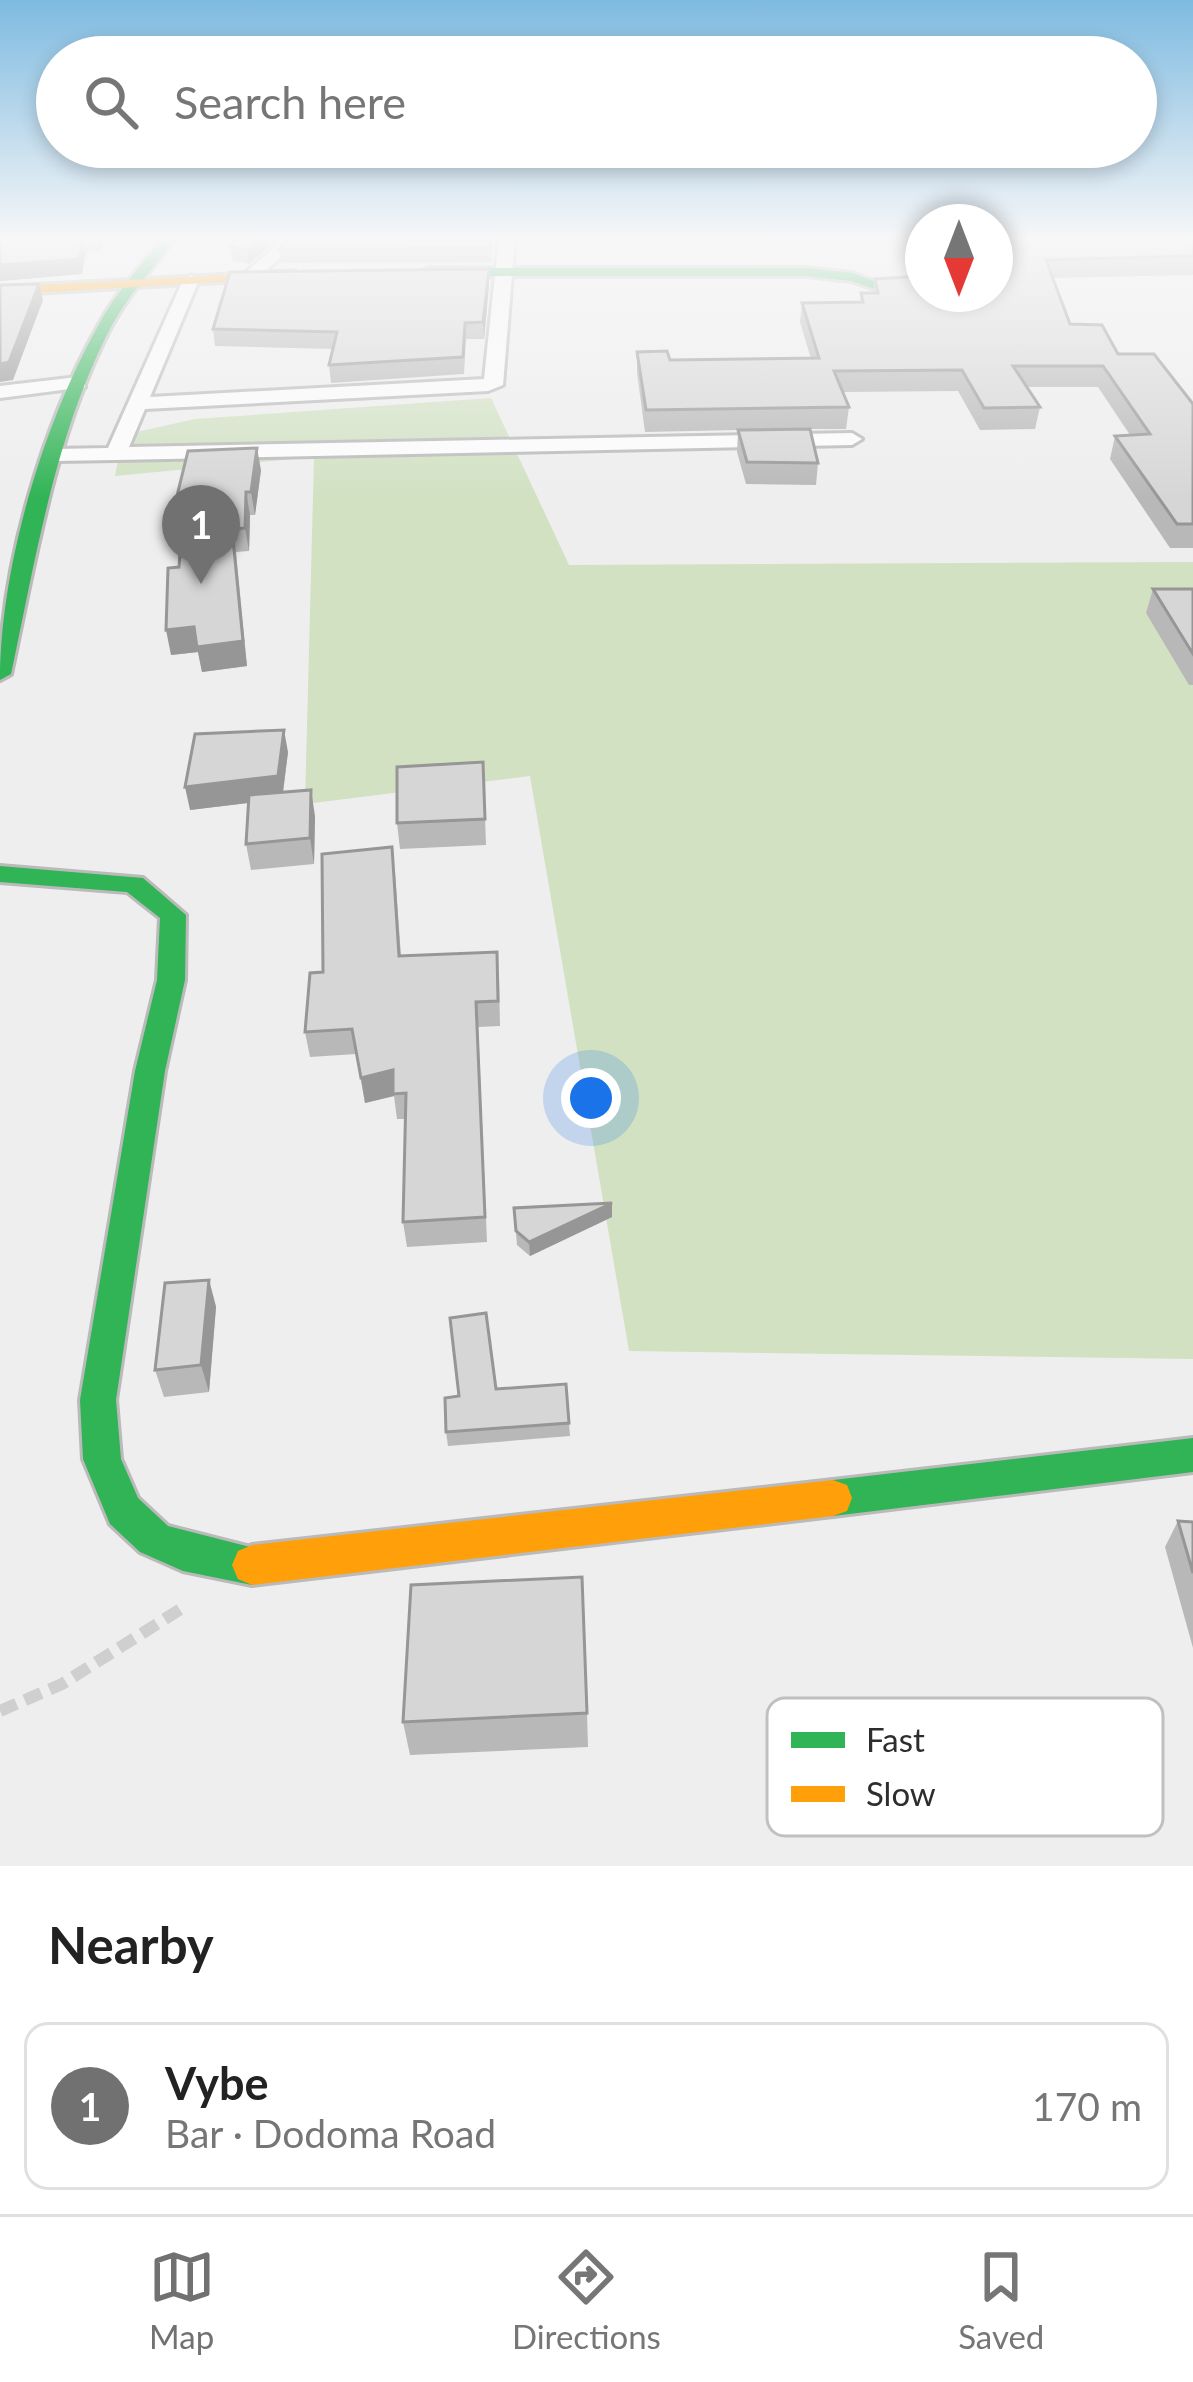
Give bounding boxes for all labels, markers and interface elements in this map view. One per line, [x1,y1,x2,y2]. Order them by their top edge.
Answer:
search box [36,36,1157,168]
icon: search [78,69,144,135]
text: Search here [174,75,406,129]
north arrow [905,204,1013,312]
pin: 1 [162,485,240,584]
your location [561,1068,621,1128]
legend [767,1698,1163,1836]
text: Fast [866,1719,925,1759]
text: Slow [866,1773,936,1813]
text: Nearby [48,1914,214,1975]
text: Vybe [165,2056,269,2110]
text: 1 [79,2083,101,2129]
text: 170 m [1032,2083,1142,2129]
text: Bar · Dodoma Road [165,2110,496,2156]
tab: Map [149,2244,215,2356]
tab: Directions [512,2244,661,2356]
tab: Saved [958,2244,1044,2356]

